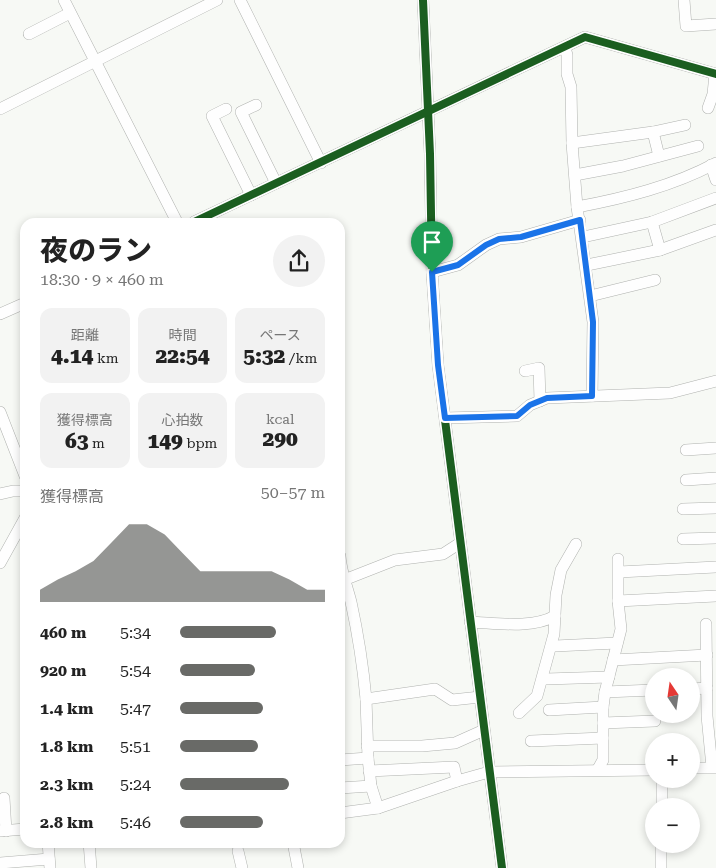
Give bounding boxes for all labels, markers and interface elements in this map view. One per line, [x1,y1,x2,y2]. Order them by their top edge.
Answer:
pin [411,221,453,272]
icon: arrive [418,228,446,256]
text: 夜のラン [40,234,152,267]
button: share [273,235,325,287]
text: 18:30 · 9 × 460 m [40,270,164,289]
text: 距離 [71,327,99,343]
text: 時間 [168,327,196,343]
text: ペース [260,327,301,343]
text: 4.14 [51,344,93,368]
text: 22:54 [155,344,210,368]
text: 5:32 [243,344,285,368]
text: km [93,350,119,366]
text: /km [285,350,317,366]
text: kcal [266,411,294,427]
text: 獲得標高 [57,412,113,428]
text: 心拍数 [161,412,203,428]
text: 290 [263,427,298,451]
text: 63 [65,429,88,453]
text: 149 [148,429,183,453]
text: m [88,435,105,451]
text: bpm [183,435,217,451]
text: 50–57 m [261,483,325,502]
text: 獲得標高 [40,487,104,506]
text: 460 m [40,623,86,642]
text: 5:34 [120,623,151,642]
text: 920 m [40,661,86,680]
text: 5:54 [120,661,151,680]
north arrow [645,668,700,722]
map controls [645,668,700,853]
text: 1.4 km [40,699,93,718]
text: 5:47 [120,699,151,718]
button: + [645,733,700,788]
text: 1.8 km [40,737,93,756]
text: 5:51 [120,737,151,756]
text: 2.3 km [40,775,93,794]
text: 5:24 [120,775,151,794]
button: − [645,798,700,853]
text: 2.8 km [40,813,93,832]
text: 5:46 [120,813,151,832]

